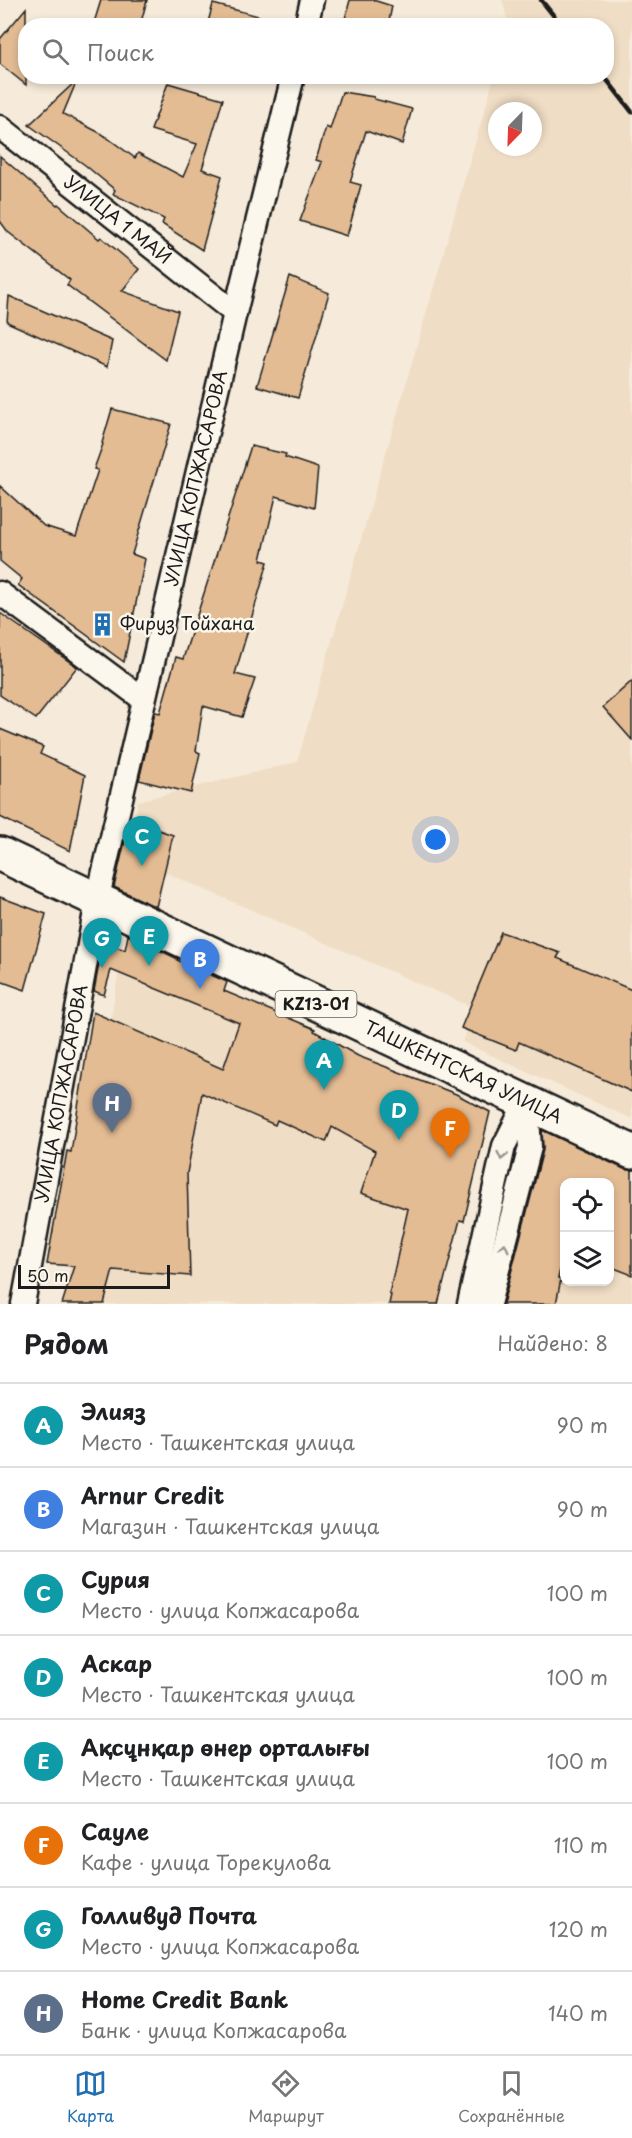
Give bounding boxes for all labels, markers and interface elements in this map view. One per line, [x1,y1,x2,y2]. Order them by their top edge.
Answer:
search box [18,18,614,84]
icon: search [39,35,72,68]
text: Поиск [87,35,154,68]
north arrow [488,102,542,156]
street label: УЛИЦА 1 МАЙ [59,168,178,270]
street label: УЛИЦА КОПЖАСАРОВА [156,367,233,588]
place label: Фируз Тойхана [120,609,255,636]
building icon: Фируз Тойхана [89,611,115,637]
pin: C [122,816,162,866]
your location [421,825,450,854]
pin: E [130,916,168,966]
pin: G [82,918,122,968]
pin: B [180,940,220,989]
street label: УЛИЦА КОПЖАСАРОВА [27,982,93,1204]
road number: KZ13-01 [276,991,356,1017]
street label: ТАШКЕНТСКАЯ УЛИЦА [360,1013,567,1129]
pin: A [304,1040,344,1090]
pin: H [92,1084,132,1133]
pin: D [380,1090,418,1140]
pin: F [430,1108,470,1158]
one-way arrow [497,1150,510,1160]
map controls [560,1178,614,1286]
button: locate [560,1178,614,1232]
button: layers [560,1232,614,1286]
one-way arrow [497,1242,509,1253]
scale bar [18,1262,170,1290]
text: 50 m [27,1263,68,1287]
text: Рядом [24,1324,109,1363]
text: Найдено: 8 [498,1328,608,1358]
text: Элияз [81,1394,146,1427]
text: A [36,1410,51,1440]
text: 90 m [557,1410,608,1440]
text: Место · Ташкентская улица [81,1427,355,1457]
text: Arnur Credit [81,1478,224,1511]
text: B [37,1494,50,1524]
text: 90 m [557,1494,608,1524]
text: Магазин · Ташкентская улица [81,1511,379,1541]
text: Сурия [81,1562,150,1595]
text: C [36,1578,51,1608]
text: 100 m [547,1578,608,1608]
text: Место · улица Копжасарова [81,1595,359,1625]
text: Аскар [81,1646,152,1679]
text: D [36,1662,51,1692]
text: 100 m [547,1662,608,1692]
text: Место · Ташкентская улица [81,1679,355,1709]
text: Ақсұнқар өнер орталығы [81,1730,370,1763]
text: E [37,1746,50,1776]
text: 100 m [547,1746,608,1776]
text: Место · Ташкентская улица [81,1763,355,1793]
text: Сауле [81,1814,149,1847]
text: F [38,1830,49,1860]
text: 110 m [554,1830,608,1860]
text: Кафе · улица Торекулова [81,1847,331,1877]
text: Голливуд Почта [81,1898,257,1931]
text: G [35,1914,52,1944]
text: 120 m [549,1914,608,1944]
text: Место · улица Копжасарова [81,1931,359,1961]
text: Home Credit Bank [81,1982,288,2015]
text: H [36,1998,51,2028]
text: 140 m [548,1998,608,2028]
text: Банк · улица Копжасарова [81,2015,346,2045]
tab: Карта [67,2067,114,2127]
tab: Маршрут [248,2067,324,2127]
tab: Сохранённые [458,2067,565,2127]

